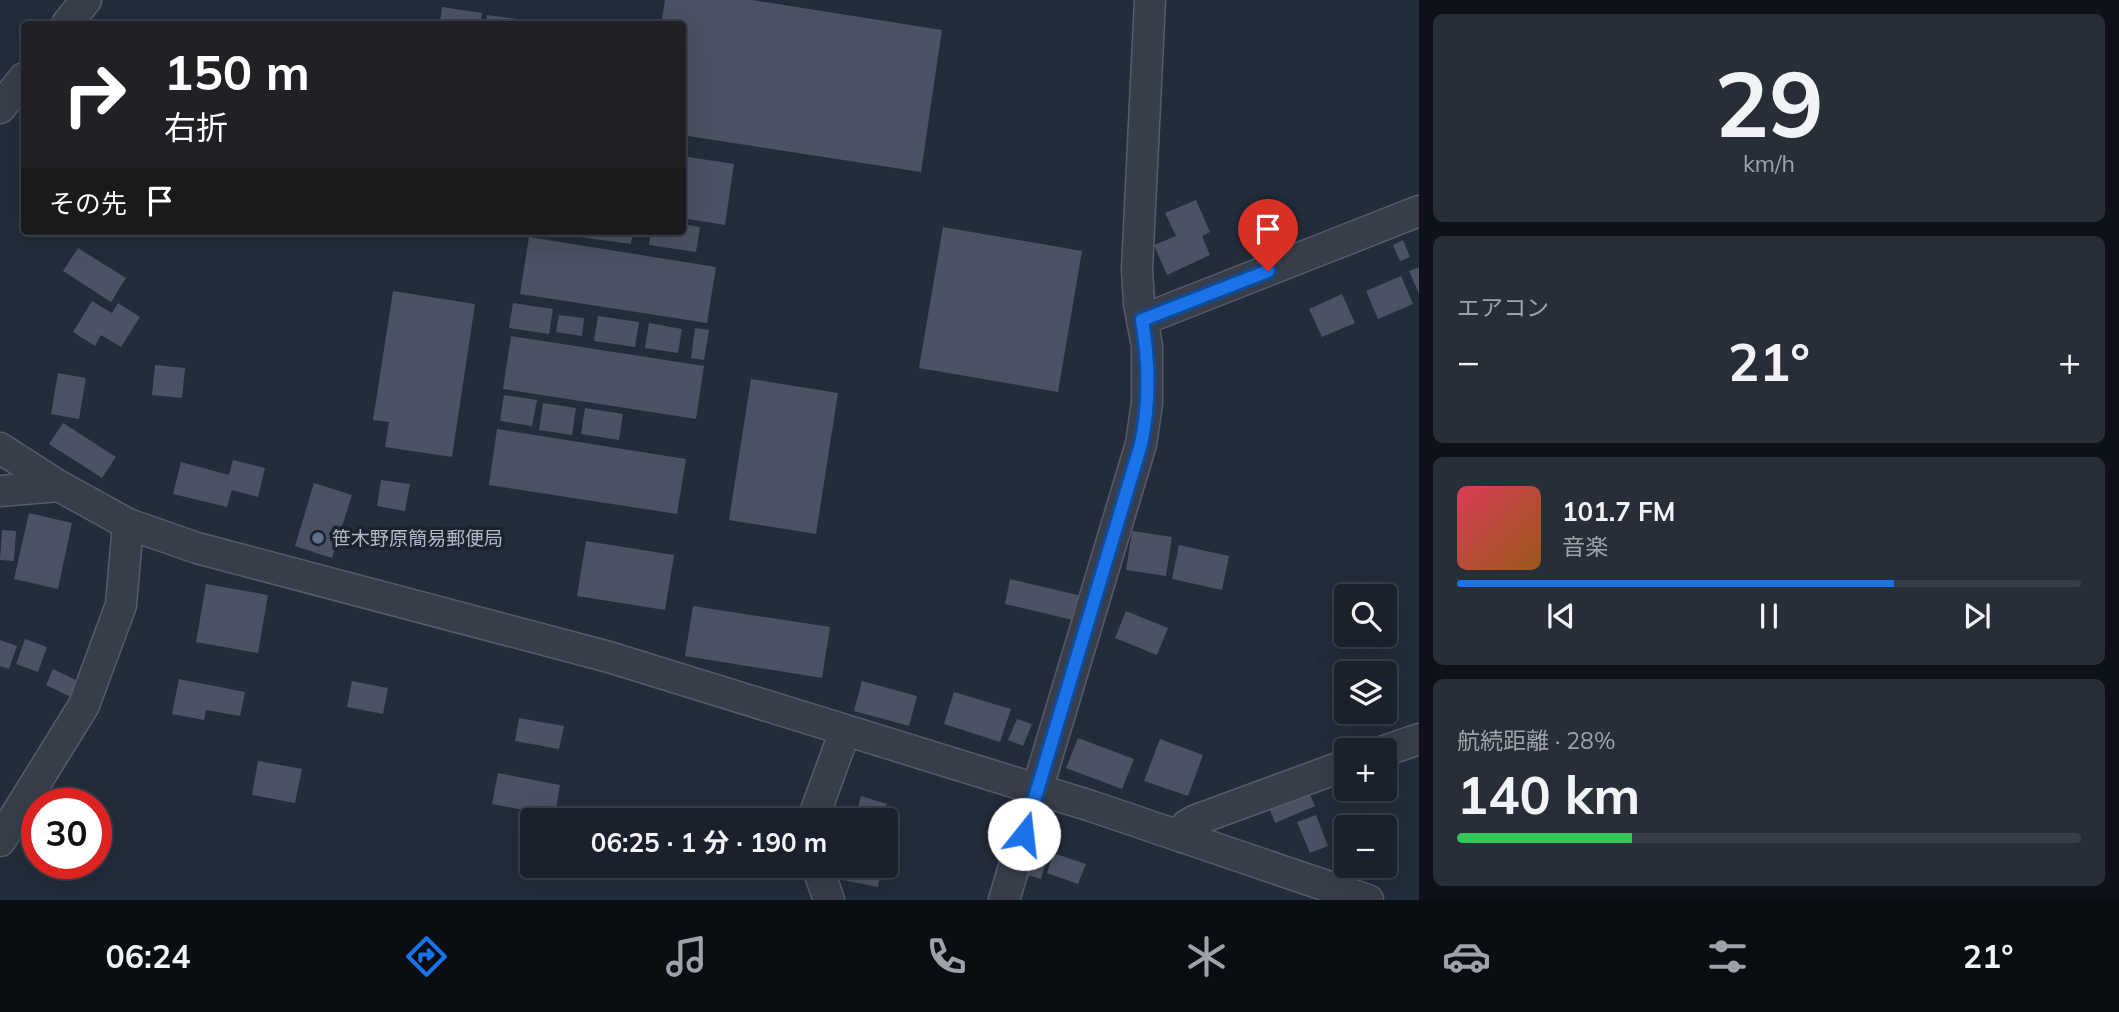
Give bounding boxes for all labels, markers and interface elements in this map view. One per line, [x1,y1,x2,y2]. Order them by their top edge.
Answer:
text: 150 m [164,41,310,102]
text: 29 [1714,46,1824,160]
icon: right [49,49,140,140]
text: 右折 [164,107,228,147]
text: km/h [1743,149,1795,178]
icon: arrive [141,182,179,220]
text: その先 [49,187,127,220]
pin [1238,199,1298,271]
icon: arrive [1249,210,1287,248]
text: エアコン [1457,293,1549,322]
text: 21° [1728,329,1810,394]
text: − [1457,337,1480,385]
text: + [2058,337,2081,385]
text: 101.7 FM [1562,495,1675,528]
place label: 笹木野原簡易郵便局 [332,526,503,550]
marker: 笹木野原簡易郵便局 [310,530,326,546]
text: 音楽 [1562,532,1608,561]
map controls [1334,584,1397,878]
button: search [1334,584,1397,647]
icon: previous [1542,597,1580,635]
icon: pause [1750,597,1788,635]
icon: next [1958,597,1996,635]
button: layers [1334,661,1397,724]
text: 航続距離 · 28% [1457,726,1615,755]
button: + [1334,738,1397,801]
text: 140 km [1457,762,1640,827]
speed limit sign: 30 [21,788,112,879]
position arrow [987,797,1061,871]
button: − [1334,815,1397,878]
text: 06:25 · 1 分 · 190 m [591,826,827,859]
icon: directions [402,932,451,981]
icon: music [662,932,711,981]
icon: phone [922,932,971,981]
icon: climate [1182,932,1231,981]
icon: car [1442,932,1491,981]
icon: filters [1703,932,1752,981]
text: 06:24 [106,936,190,976]
text: 21° [1963,936,2013,976]

